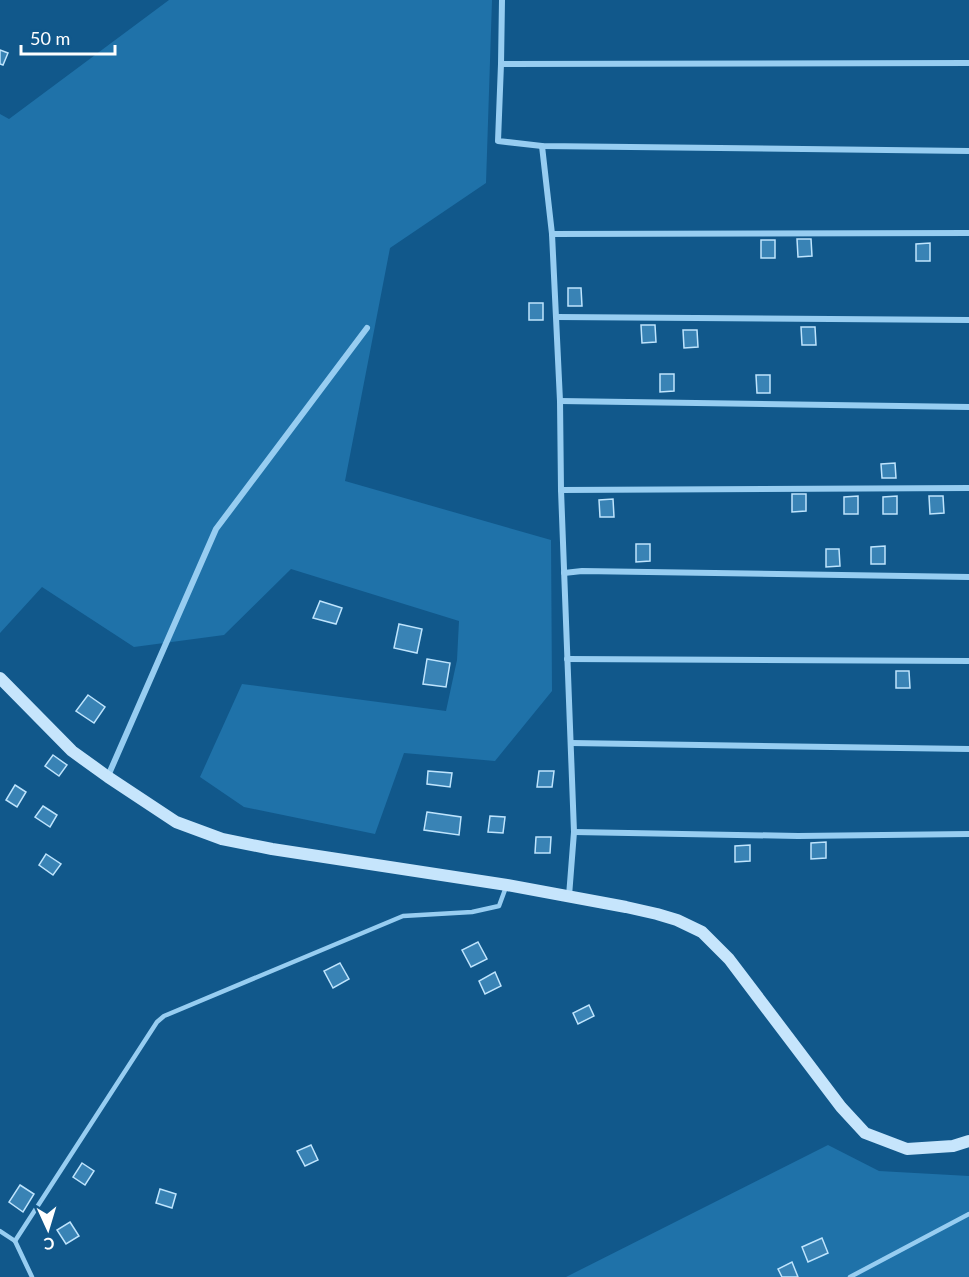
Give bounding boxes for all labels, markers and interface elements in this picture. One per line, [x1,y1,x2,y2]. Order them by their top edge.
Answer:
scale bar [21,18,116,56]
text: 50 m [30,27,70,49]
north arrow [18,1199,78,1259]
text: С [43,1235,55,1254]

